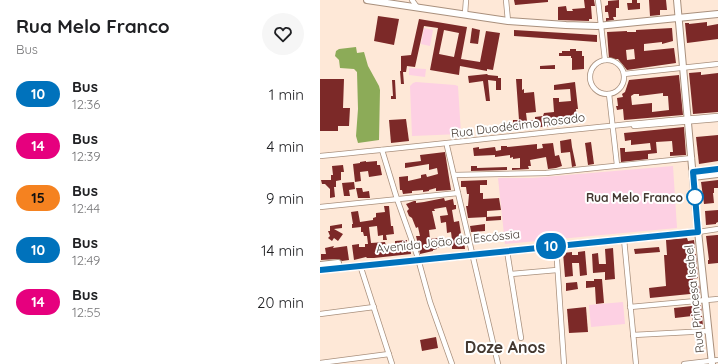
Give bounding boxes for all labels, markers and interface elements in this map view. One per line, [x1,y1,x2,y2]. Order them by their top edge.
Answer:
button: heart [262,13,304,55]
text: Rua Melo Franco [16,14,170,38]
text: Bus [16,41,38,57]
text: Bus [72,77,98,96]
text: 10 [31,85,45,103]
text: 1 min [269,85,304,104]
text: 12:36 [72,96,100,112]
street label: Rua Duodécimo Rosado [450,109,586,141]
text: Bus [72,129,98,148]
text: 14 [31,137,45,155]
text: 4 min [266,137,304,156]
text: 12:39 [72,148,101,164]
text: Bus [72,181,98,200]
marker: Rua Melo Franco [686,188,704,206]
text: 15 [31,189,45,207]
text: 9 min [266,189,304,208]
place label: Rua Melo Franco [586,190,684,205]
text: 12:44 [72,200,100,216]
street label: Avenida João da Escóssia [375,226,521,256]
text: Bus [72,233,98,252]
line badge: 10 [533,233,569,259]
text: 10 [544,237,558,255]
text: 10 [31,241,45,259]
text: 14 min [261,241,304,260]
street label: Rua Princesa Isabel [681,244,707,354]
text: 12:49 [72,252,100,268]
text: Bus [72,285,98,304]
text: 14 [31,293,45,311]
text: 20 min [257,293,304,312]
text: 12:55 [72,304,101,320]
district label: Doze Anos [465,337,545,357]

